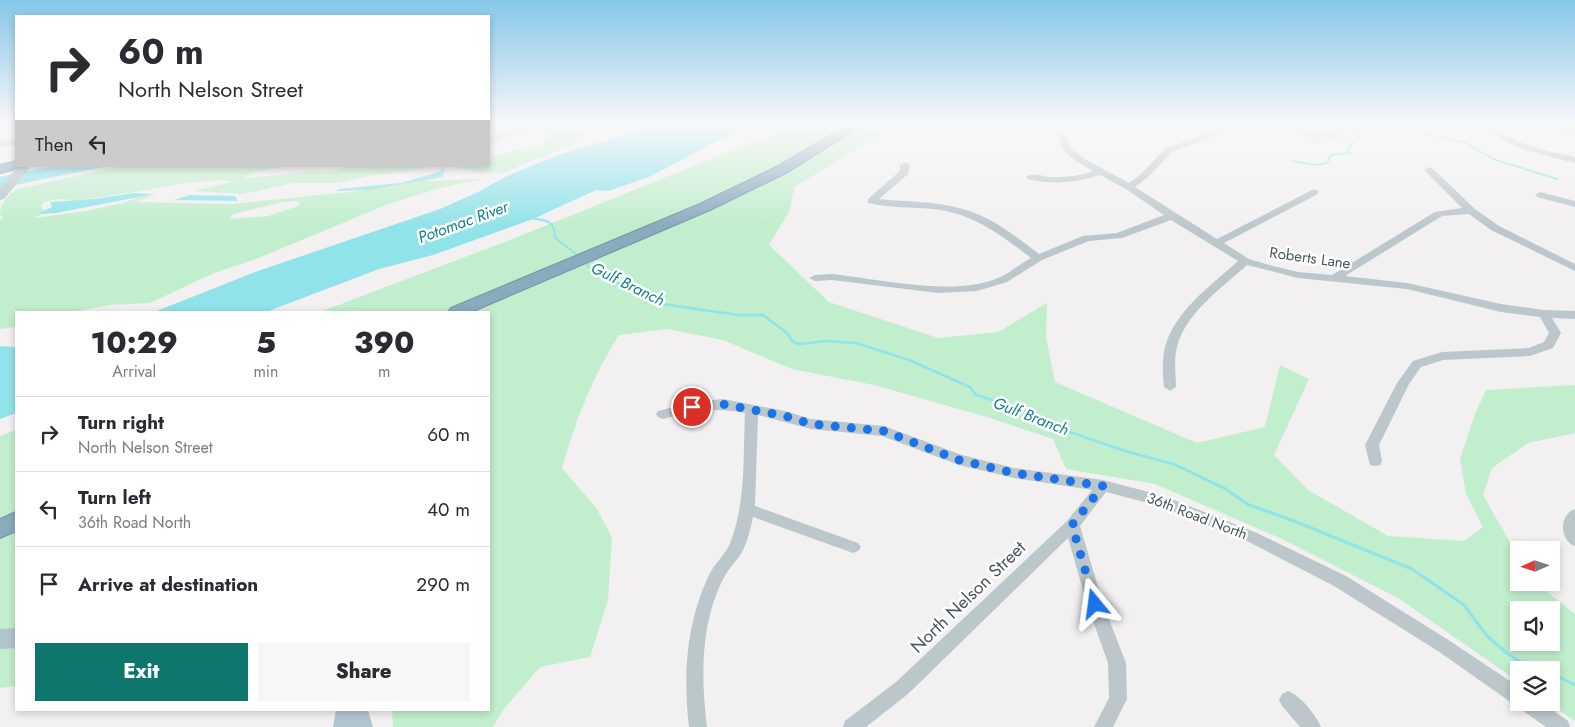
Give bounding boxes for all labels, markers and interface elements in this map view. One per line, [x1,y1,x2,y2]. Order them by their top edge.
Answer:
text: 60 m [118,27,204,77]
icon: right [35,35,100,100]
text: North Nelson Street [118,73,303,105]
icon: left [84,130,112,158]
text: Then [35,131,74,158]
water label: Potomac River [415,194,513,249]
street label: Roberts Lane [1268,241,1352,275]
water label: Gulf Branch [587,256,669,312]
text: 10:29 [90,321,178,364]
text: 5 [256,321,276,364]
text: 390 [354,321,415,364]
text: Arrival [112,360,156,383]
text: min [253,360,278,383]
text: m [378,360,390,383]
pin [671,386,713,428]
water label: Gulf Branch [990,391,1072,441]
icon: arrive [678,393,706,421]
text: Turn right [78,409,164,436]
icon: right [35,420,63,448]
text: 60 m [427,421,470,448]
text: North Nelson Street [78,436,213,459]
text: Turn left [78,484,151,511]
street label: 36th Road North [1144,487,1250,545]
icon: left [35,495,63,523]
text: 40 m [427,496,470,523]
text: 36th Road North [78,511,191,534]
street label: North Nelson Street [905,535,1032,659]
north arrow [1510,541,1560,591]
map controls [1510,541,1560,711]
icon: arrive [35,570,63,598]
text: Arrive at destination [78,571,258,598]
text: 290 m [416,571,470,598]
position arrow [1068,577,1120,629]
button: sound [1510,601,1560,651]
button: Exit [35,643,248,701]
button: Share [258,643,470,701]
button: layers [1510,661,1560,711]

